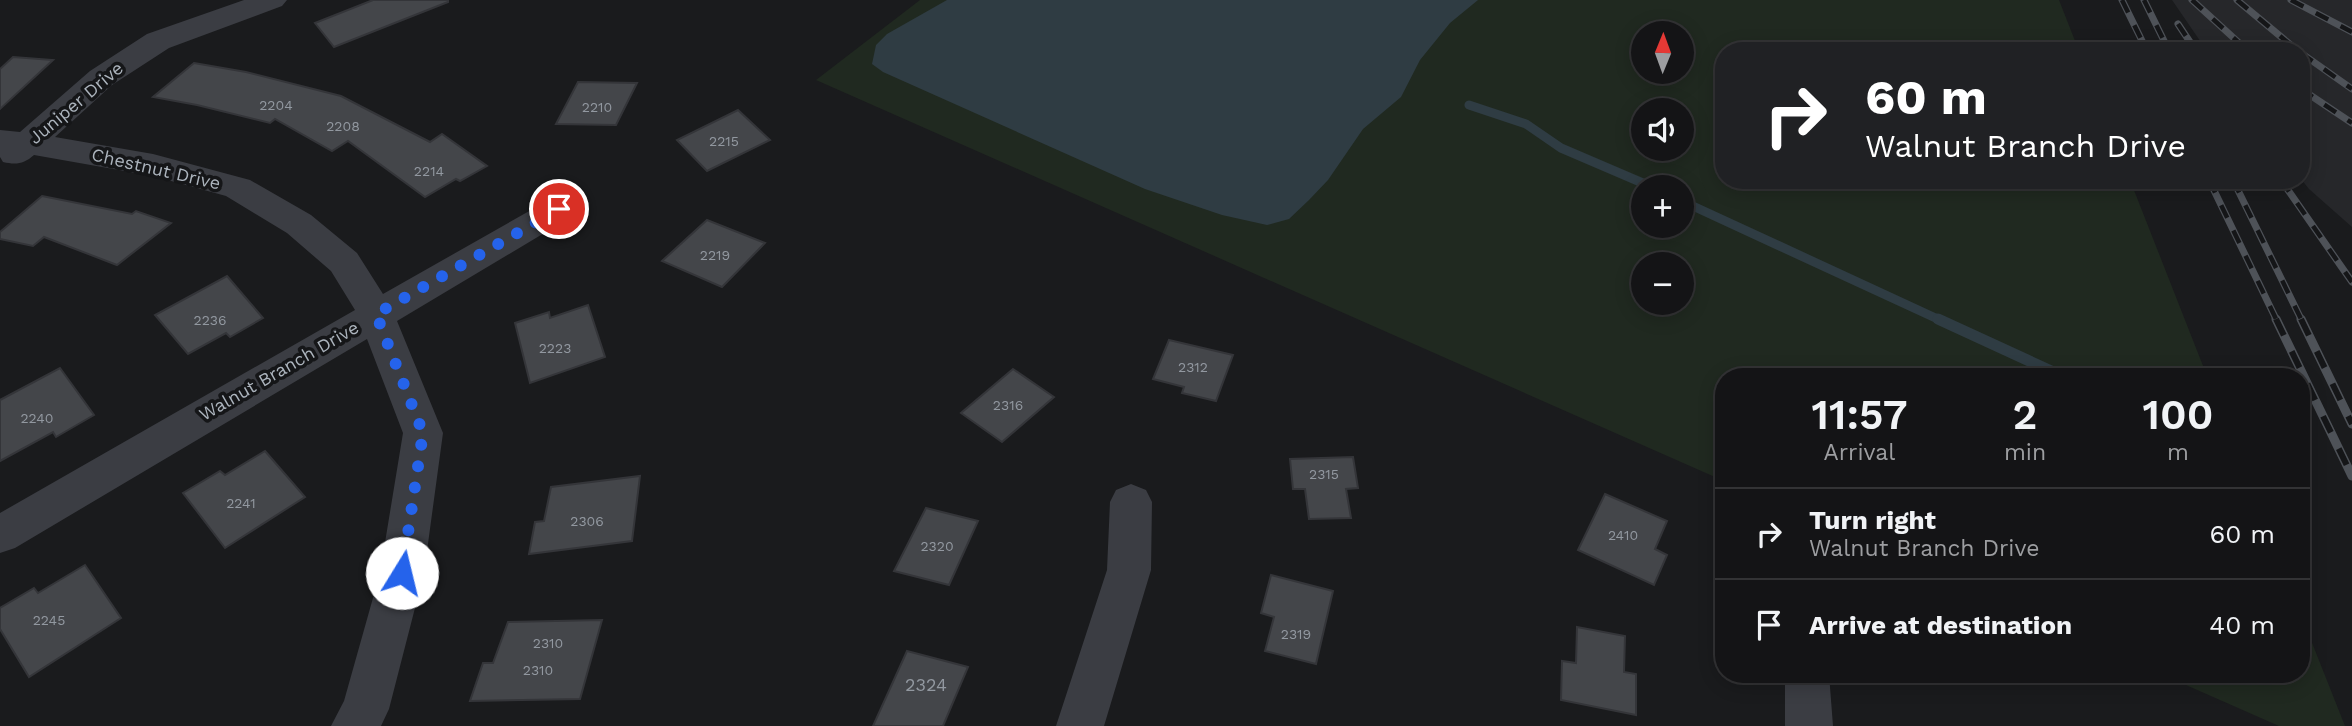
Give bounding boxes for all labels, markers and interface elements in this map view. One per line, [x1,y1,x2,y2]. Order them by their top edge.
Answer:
north arrow [1631,21,1694,84]
map controls [1631,21,1694,315]
street label: Juniper Drive [24,57,127,148]
text: 60 m [1865,68,1987,126]
icon: right [1750,70,1841,161]
house number: 2204 [259,97,293,113]
button: sound [1631,98,1694,161]
house number: 2210 [582,99,612,115]
house number: 2208 [326,118,360,134]
text: Walnut Branch Drive [1865,127,2186,165]
house number: 2215 [709,133,739,149]
street label: Chestnut Drive [90,143,223,194]
house number: 2214 [414,163,444,179]
button: + [1631,175,1694,238]
pin [529,179,589,239]
icon: arrive [540,190,578,228]
house number: 2219 [700,247,730,263]
button: − [1631,252,1694,315]
house number: 2236 [194,312,227,328]
street label: Walnut Branch Drive [195,316,362,425]
house number: 2223 [539,340,571,356]
house number: 2312 [1178,359,1208,375]
text: 11:57 [1811,390,1907,439]
text: 2 [2013,390,2037,439]
text: 100 [2143,390,2214,439]
house number: 2316 [993,397,1023,413]
house number: 2240 [20,410,54,426]
text: Arrival [1824,439,1895,466]
text: min [2004,439,2046,466]
text: m [2167,439,2189,466]
house number: 2315 [1309,466,1339,482]
house number: 2241 [226,495,256,511]
text: Turn right [1809,505,1936,535]
house number: 2306 [570,513,604,529]
icon: right [1750,515,1788,553]
text: 60 m [2209,519,2275,549]
house number: 2410 [1608,527,1638,543]
text: Walnut Branch Drive [1809,535,2040,562]
position arrow [365,536,439,610]
house number: 2320 [920,538,954,554]
icon: arrive [1750,606,1788,644]
text: Arrive at destination [1809,610,2072,640]
text: 40 m [2209,610,2275,640]
house number: 2245 [33,612,65,628]
house number: 2319 [1281,626,1311,642]
house number: 2310 [533,635,563,651]
house number: 2310 [523,662,553,678]
house number: 2324 [905,674,947,695]

